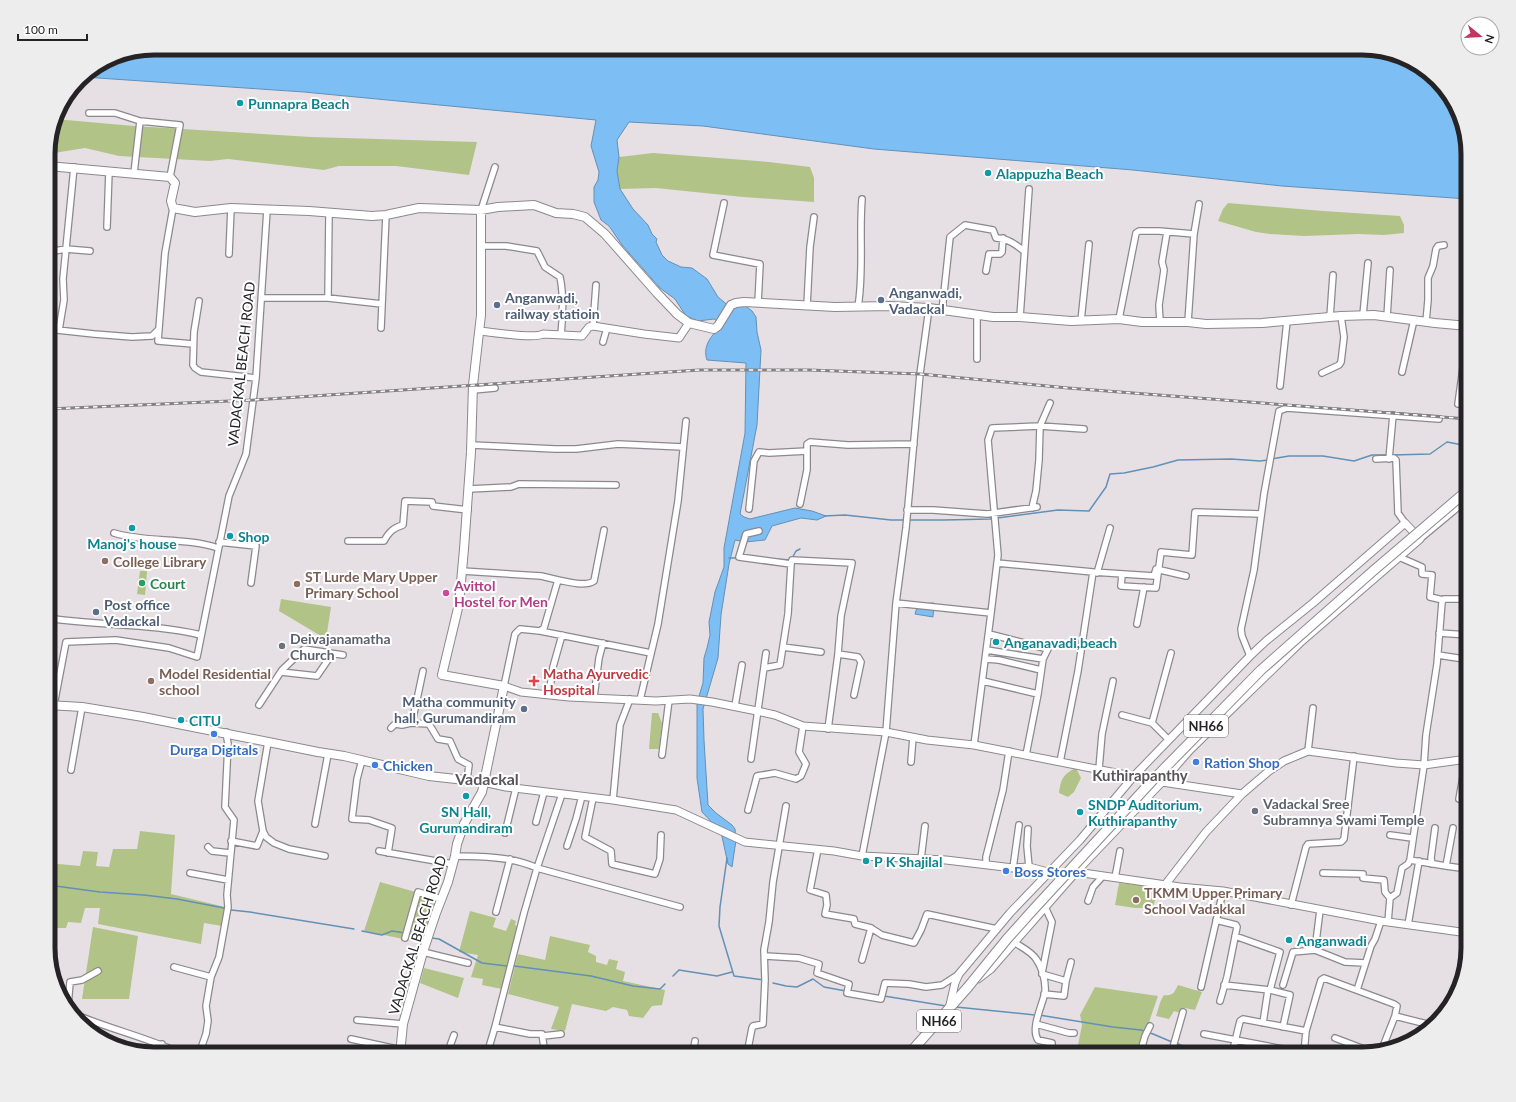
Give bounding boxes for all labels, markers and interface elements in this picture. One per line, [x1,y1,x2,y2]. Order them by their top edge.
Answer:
scale bar [18,16,87,42]
north arrow [1460,16,1500,56]
text: 100 m [24,22,58,37]
text: N [1482,33,1497,45]
place label: Punnapra Beach [248,95,349,112]
marker: Punnapra Beach [235,98,245,108]
place label: Alappuzha Beach [995,165,1103,182]
marker: Alappuzha Beach [983,168,993,178]
street label: VADACKAL BEACH ROAD [224,281,258,447]
place label: Anganwadi, Vadackal [888,284,962,317]
place label: Anganwadi, railway statioin [504,289,600,322]
marker: Anganwadi, Vadackal [876,295,886,305]
marker: Anganwadi, railway statioin [492,300,502,310]
marker: Manoj's house [127,523,137,533]
place label: Shop [238,528,270,545]
marker: Shop [225,531,235,541]
place label: Manoj's house [87,535,177,552]
place label: College Library [113,553,207,570]
marker: College Library [100,556,110,566]
place label: ST Lurde Mary Upper Primary School [305,568,438,601]
place label: Court [150,575,186,592]
place label: Avittol Hostel for Men [453,577,548,610]
marker: Court [137,578,147,588]
marker: ST Lurde Mary Upper Primary School [292,579,302,589]
marker: Avittol Hostel for Men [441,588,451,598]
place label: Post office Vadackal [103,596,171,629]
marker: Post office Vadackal [91,607,101,617]
place label: Deivajanamatha Church [290,630,391,663]
place label: Anganavadi,beach [1003,634,1117,651]
marker: Anganavadi,beach [991,637,1001,647]
marker: Deivajanamatha Church [277,641,287,651]
place label: Model Residential school [159,665,271,698]
place label: Matha Ayurvedic Hospital [543,665,649,698]
marker: Matha Ayurvedic Hospital [528,675,540,687]
marker: Model Residential school [146,676,156,686]
place label: Matha community hall, Gurumandiram [394,693,517,726]
marker: Matha community hall, Gurumandiram [519,704,529,714]
place label: CITU [189,712,221,729]
marker: CITU [176,715,186,725]
road number: NH66 [1184,715,1228,737]
marker: Durga Digitals [209,729,219,739]
place label: Durga Digitals [170,741,258,758]
place label: Ration Shop [1204,754,1280,771]
place label: Chicken [383,757,433,774]
marker: Ration Shop [1191,757,1201,767]
marker: Chicken [370,760,380,770]
district label: Kuthirapanthy [1092,766,1188,784]
district label: Vadackal [454,769,519,788]
marker: SN Hall, Gurumandiram [461,791,471,801]
place label: Vadackal Sree Subramnya Swami Temple [1262,795,1425,828]
place label: SNDP Auditorium, Kuthirapanthy [1088,796,1202,829]
place label: SN Hall, Gurumandiram [419,803,513,836]
marker: Vadackal Sree Subramnya Swami Temple [1250,806,1260,816]
marker: SNDP Auditorium, Kuthirapanthy [1075,807,1085,817]
street label: VADACKAL BEACH ROAD [385,853,449,1017]
place label: P K Shajilal [874,853,942,870]
marker: P K Shajilal [861,856,871,866]
place label: Boss Stores [1014,863,1086,880]
marker: Boss Stores [1001,866,1011,876]
place label: TKMM Upper Primary School Vadakkal [1144,884,1283,917]
marker: TKMM Upper Primary School Vadakkal [1131,895,1141,905]
place label: Anganwadi [1296,932,1367,949]
marker: Anganwadi [1284,935,1294,945]
road number: NH66 [917,1010,961,1032]

